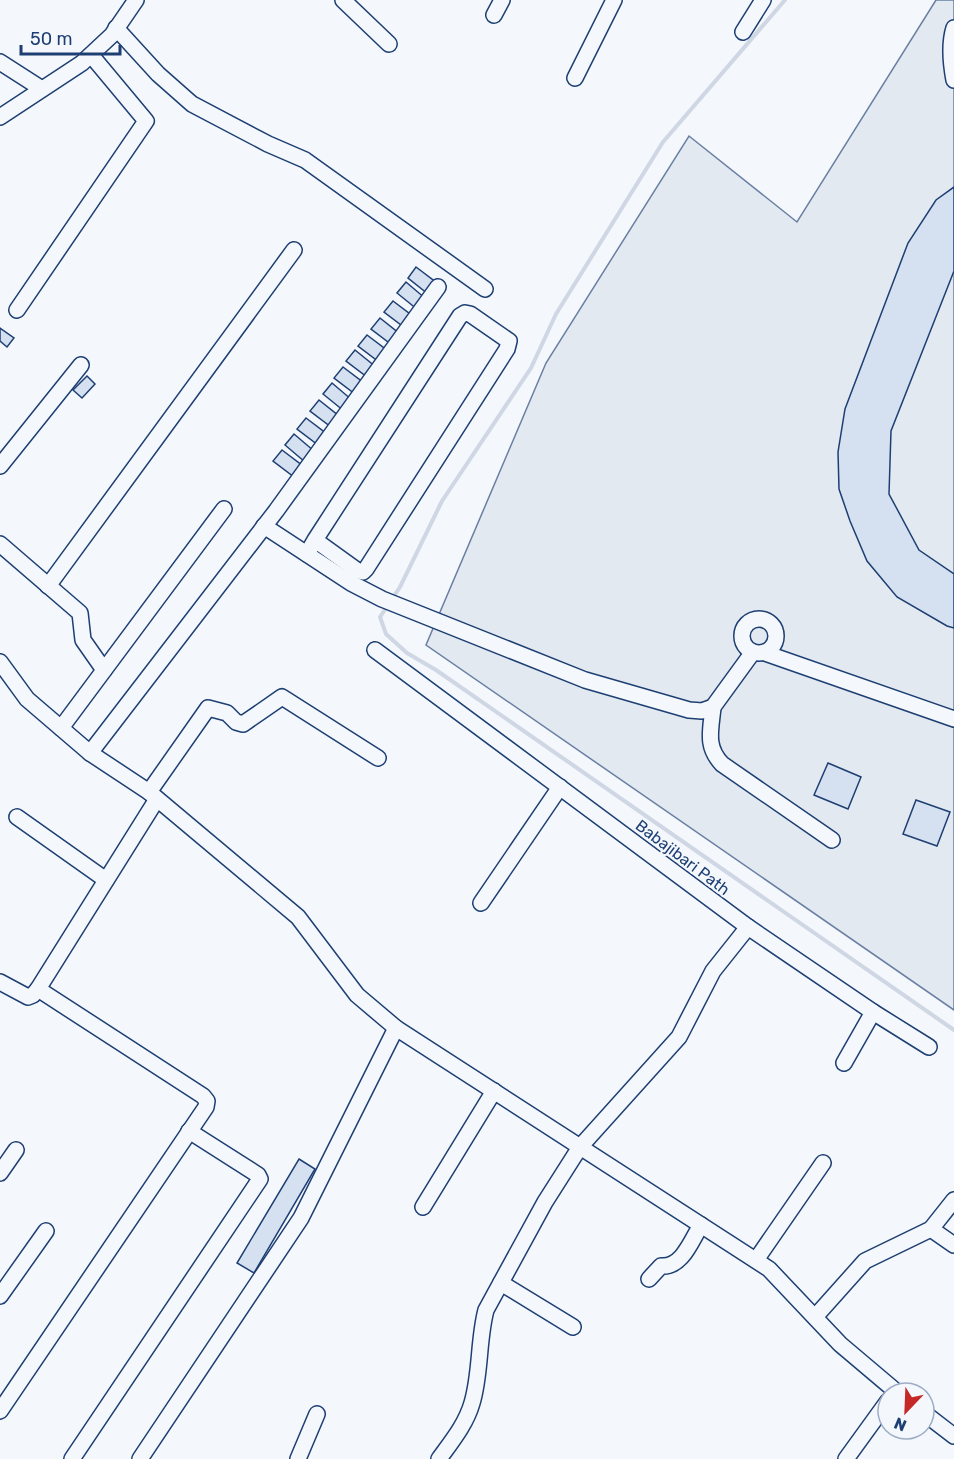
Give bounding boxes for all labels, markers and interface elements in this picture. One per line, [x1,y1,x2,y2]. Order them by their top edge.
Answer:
scale bar [21,18,120,56]
text: 50 m [30,28,73,50]
street label: Babajibari Path [632,816,734,899]
north arrow [876,1381,936,1441]
text: N [891,1413,909,1435]

